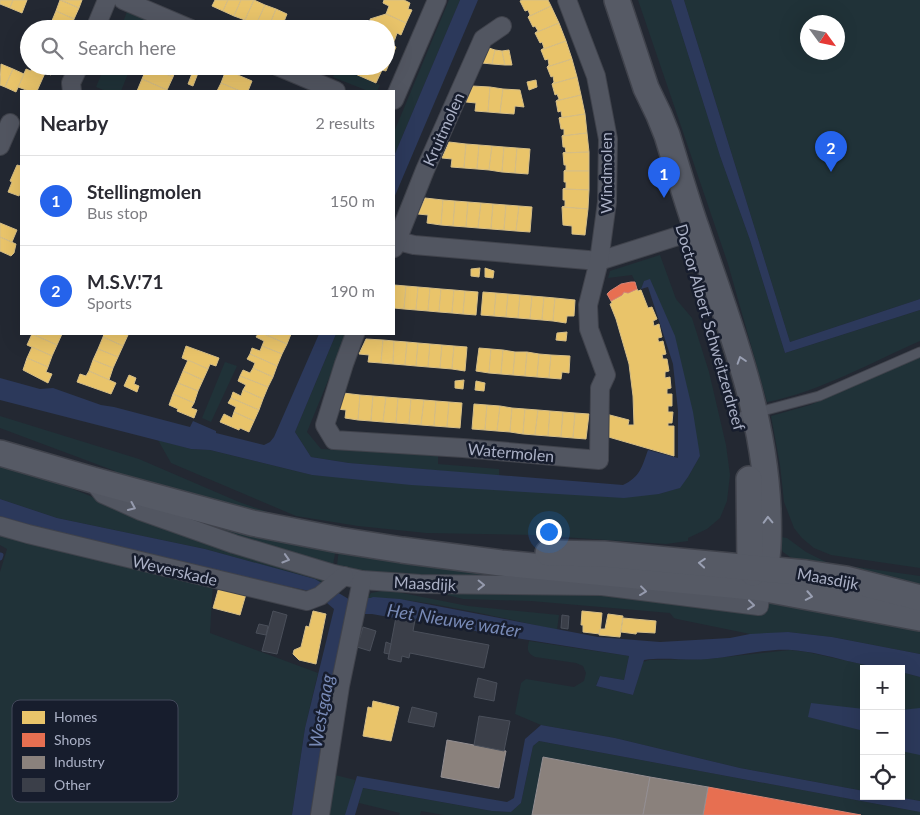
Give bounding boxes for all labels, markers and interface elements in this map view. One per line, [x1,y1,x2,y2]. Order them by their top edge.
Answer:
north arrow [800,15,845,60]
search box [20,20,395,75]
icon: search [38,34,66,62]
text: Search here [78,36,176,59]
street label: Kruitmolen [418,89,468,169]
text: Nearby [40,110,108,135]
text: 2 results [315,113,375,132]
pin: 2 [815,131,847,172]
street label: Windmolen [596,132,615,214]
pin: 1 [648,157,680,198]
text: Stellingmolen [87,180,202,203]
text: 1 [51,191,61,210]
text: 150 m [330,191,375,210]
text: Bus stop [87,203,148,222]
street label: Doctor Albert Schweitzerdreef [672,222,750,433]
text: M.S.V.'71 [87,270,164,293]
text: 2 [51,281,61,300]
text: 190 m [330,281,375,300]
text: Sports [87,293,132,312]
one-way arrow [736,357,746,365]
street label: Watermolen [467,439,555,465]
one-way arrow [127,500,136,511]
one-way arrow [763,516,774,524]
your location [536,519,562,545]
street label: Weverskade [131,551,219,589]
one-way arrow [281,554,289,564]
one-way arrow [697,558,705,569]
street label: Maasdijk [796,563,861,593]
street label: Maasdijk [393,572,457,594]
one-way arrow [478,580,485,590]
one-way arrow [639,586,647,596]
one-way arrow [804,590,813,600]
water label: Het Nieuwe water [386,599,523,642]
one-way arrow [747,599,755,610]
map controls [860,665,905,800]
button: + [860,665,905,710]
water label: Westgaag [304,672,338,749]
legend [12,700,178,802]
text: Homes [54,708,97,725]
button: − [860,710,905,755]
text: Shops [54,731,91,748]
text: Industry [54,753,105,770]
button: locate [860,755,905,800]
text: Other [54,776,91,793]

